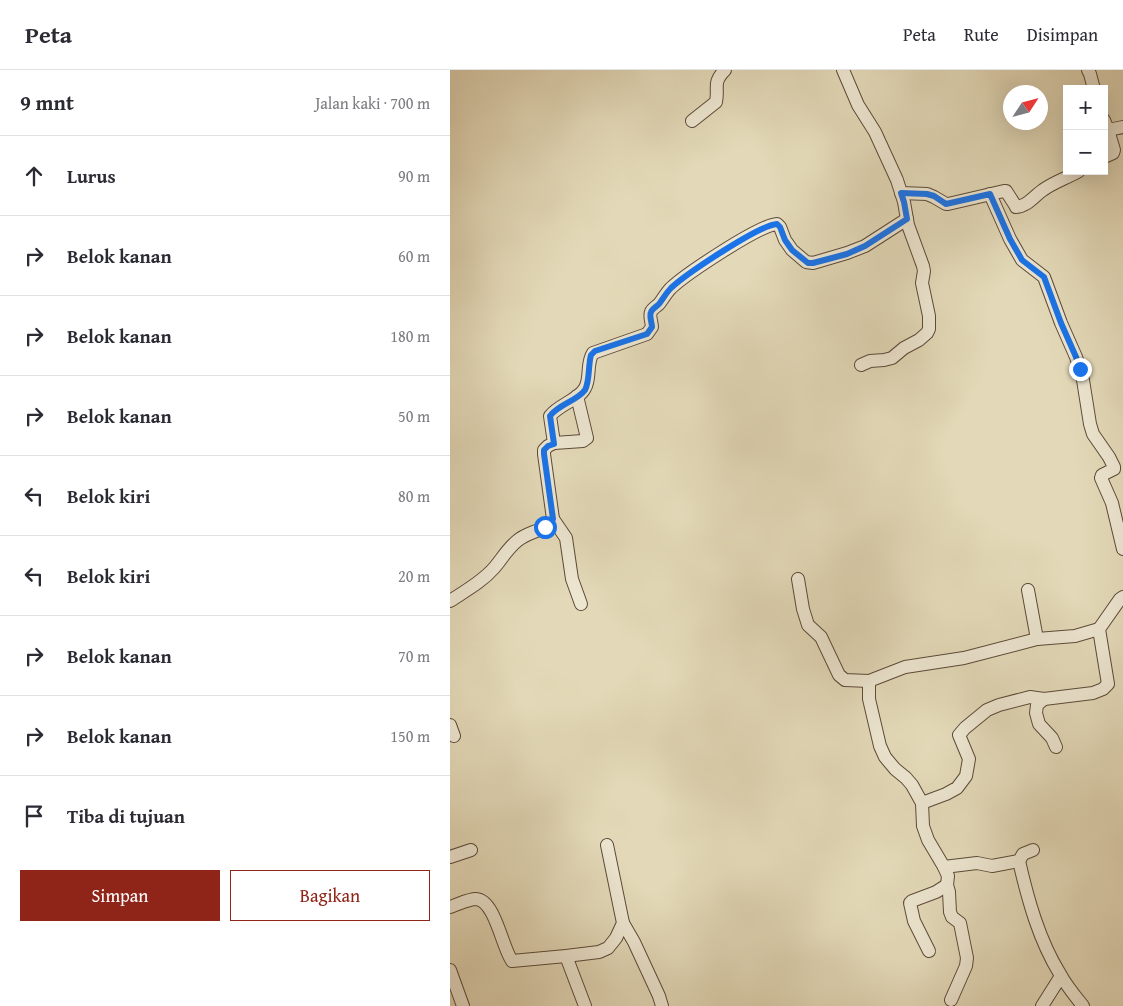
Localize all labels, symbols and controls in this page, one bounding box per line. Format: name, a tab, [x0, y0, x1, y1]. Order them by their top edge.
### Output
text: Peta	[25, 17, 72, 52]
text: Peta	[903, 21, 936, 48]
text: Rute	[964, 21, 999, 48]
text: Disimpan	[1027, 21, 1098, 48]
north arrow	[1003, 85, 1048, 130]
map controls	[1063, 85, 1108, 175]
button: +	[1063, 85, 1108, 130]
text: 9 mnt	[20, 87, 74, 118]
text: Jalan kaki · 700 m	[315, 91, 430, 115]
button: −	[1063, 130, 1108, 175]
icon: ahead	[20, 162, 48, 190]
text: Lurus	[67, 162, 116, 190]
text: 90 m	[398, 164, 430, 188]
icon: right	[20, 242, 48, 270]
text: Belok kanan	[67, 242, 172, 270]
text: 60 m	[398, 244, 430, 268]
icon: right	[20, 322, 48, 350]
text: Belok kanan	[67, 322, 172, 350]
text: 180 m	[390, 324, 430, 348]
route end	[1069, 358, 1092, 381]
icon: right	[20, 402, 48, 430]
text: Belok kanan	[67, 402, 172, 430]
text: 50 m	[398, 404, 430, 428]
icon: left	[20, 482, 48, 510]
text: Belok kiri	[67, 482, 150, 510]
text: 80 m	[398, 484, 430, 508]
route start	[534, 516, 557, 539]
icon: left	[20, 562, 48, 590]
text: Belok kiri	[67, 562, 150, 590]
text: 20 m	[398, 564, 430, 588]
icon: right	[20, 642, 48, 670]
text: Belok kanan	[67, 642, 172, 670]
text: 70 m	[398, 644, 430, 668]
icon: right	[20, 722, 48, 750]
text: Belok kanan	[67, 722, 172, 750]
text: 150 m	[390, 724, 430, 748]
icon: arrive	[20, 802, 48, 830]
text: Tiba di tujuan	[67, 802, 185, 830]
button: Simpan	[20, 870, 220, 921]
button: Bagikan	[230, 870, 430, 921]

